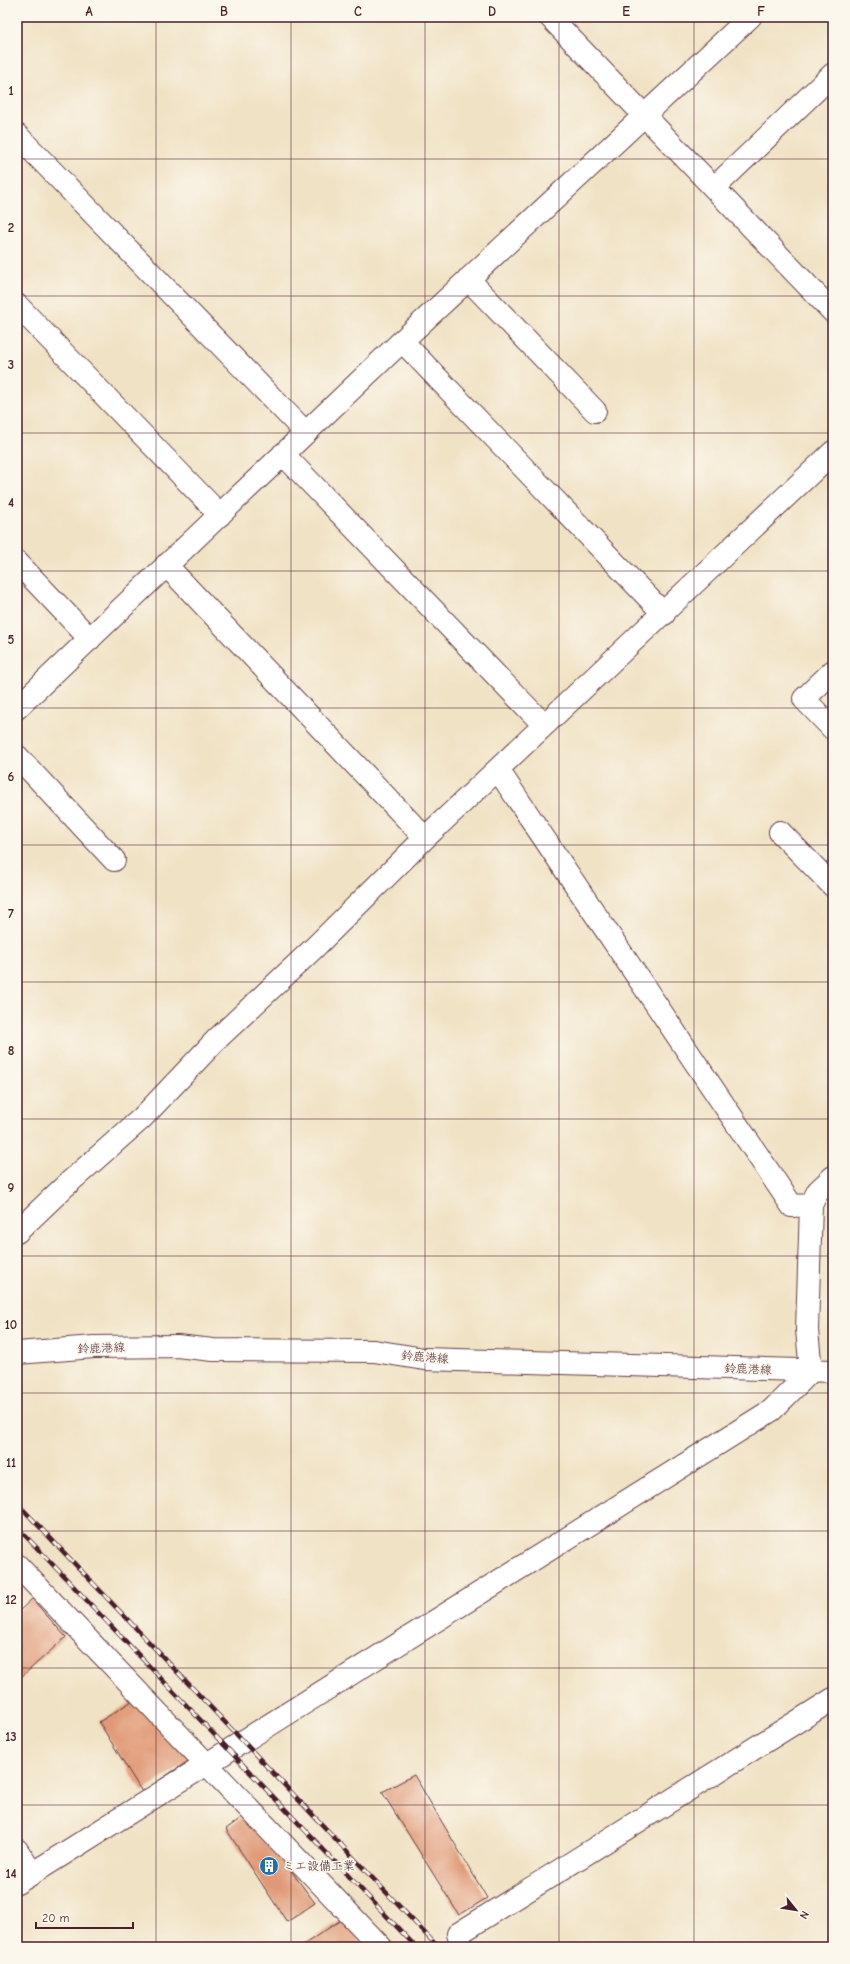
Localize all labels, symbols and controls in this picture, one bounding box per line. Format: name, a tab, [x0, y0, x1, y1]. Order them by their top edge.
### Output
text: A	[85, 4, 93, 19]
text: B	[220, 4, 228, 19]
text: C	[354, 4, 362, 19]
text: D	[488, 4, 496, 19]
text: E	[622, 4, 630, 19]
text: F	[757, 4, 765, 19]
text: 1	[8, 83, 14, 98]
text: 2	[8, 220, 14, 235]
text: 3	[8, 357, 14, 372]
text: 4	[8, 495, 14, 510]
text: 5	[8, 632, 15, 647]
text: 6	[8, 769, 15, 784]
text: 7	[8, 906, 14, 921]
text: 8	[8, 1043, 14, 1058]
text: 9	[8, 1180, 15, 1195]
text: 10	[5, 1317, 17, 1332]
street label: 鈴鹿港線	[77, 1340, 125, 1356]
street label: 鈴鹿港線	[400, 1348, 450, 1366]
street label: 鈴鹿港線	[724, 1361, 772, 1377]
text: 11	[6, 1455, 16, 1470]
text: 12	[5, 1592, 17, 1607]
text: 13	[5, 1729, 17, 1744]
building icon: ミエ設備工業	[258, 1855, 280, 1877]
place label: ミエ設備工業	[283, 1859, 355, 1873]
text: 14	[5, 1866, 17, 1881]
north arrow	[776, 1890, 816, 1930]
scale bar	[36, 1904, 133, 1930]
text: N	[797, 1908, 812, 1921]
text: 20 m	[42, 1911, 70, 1925]

